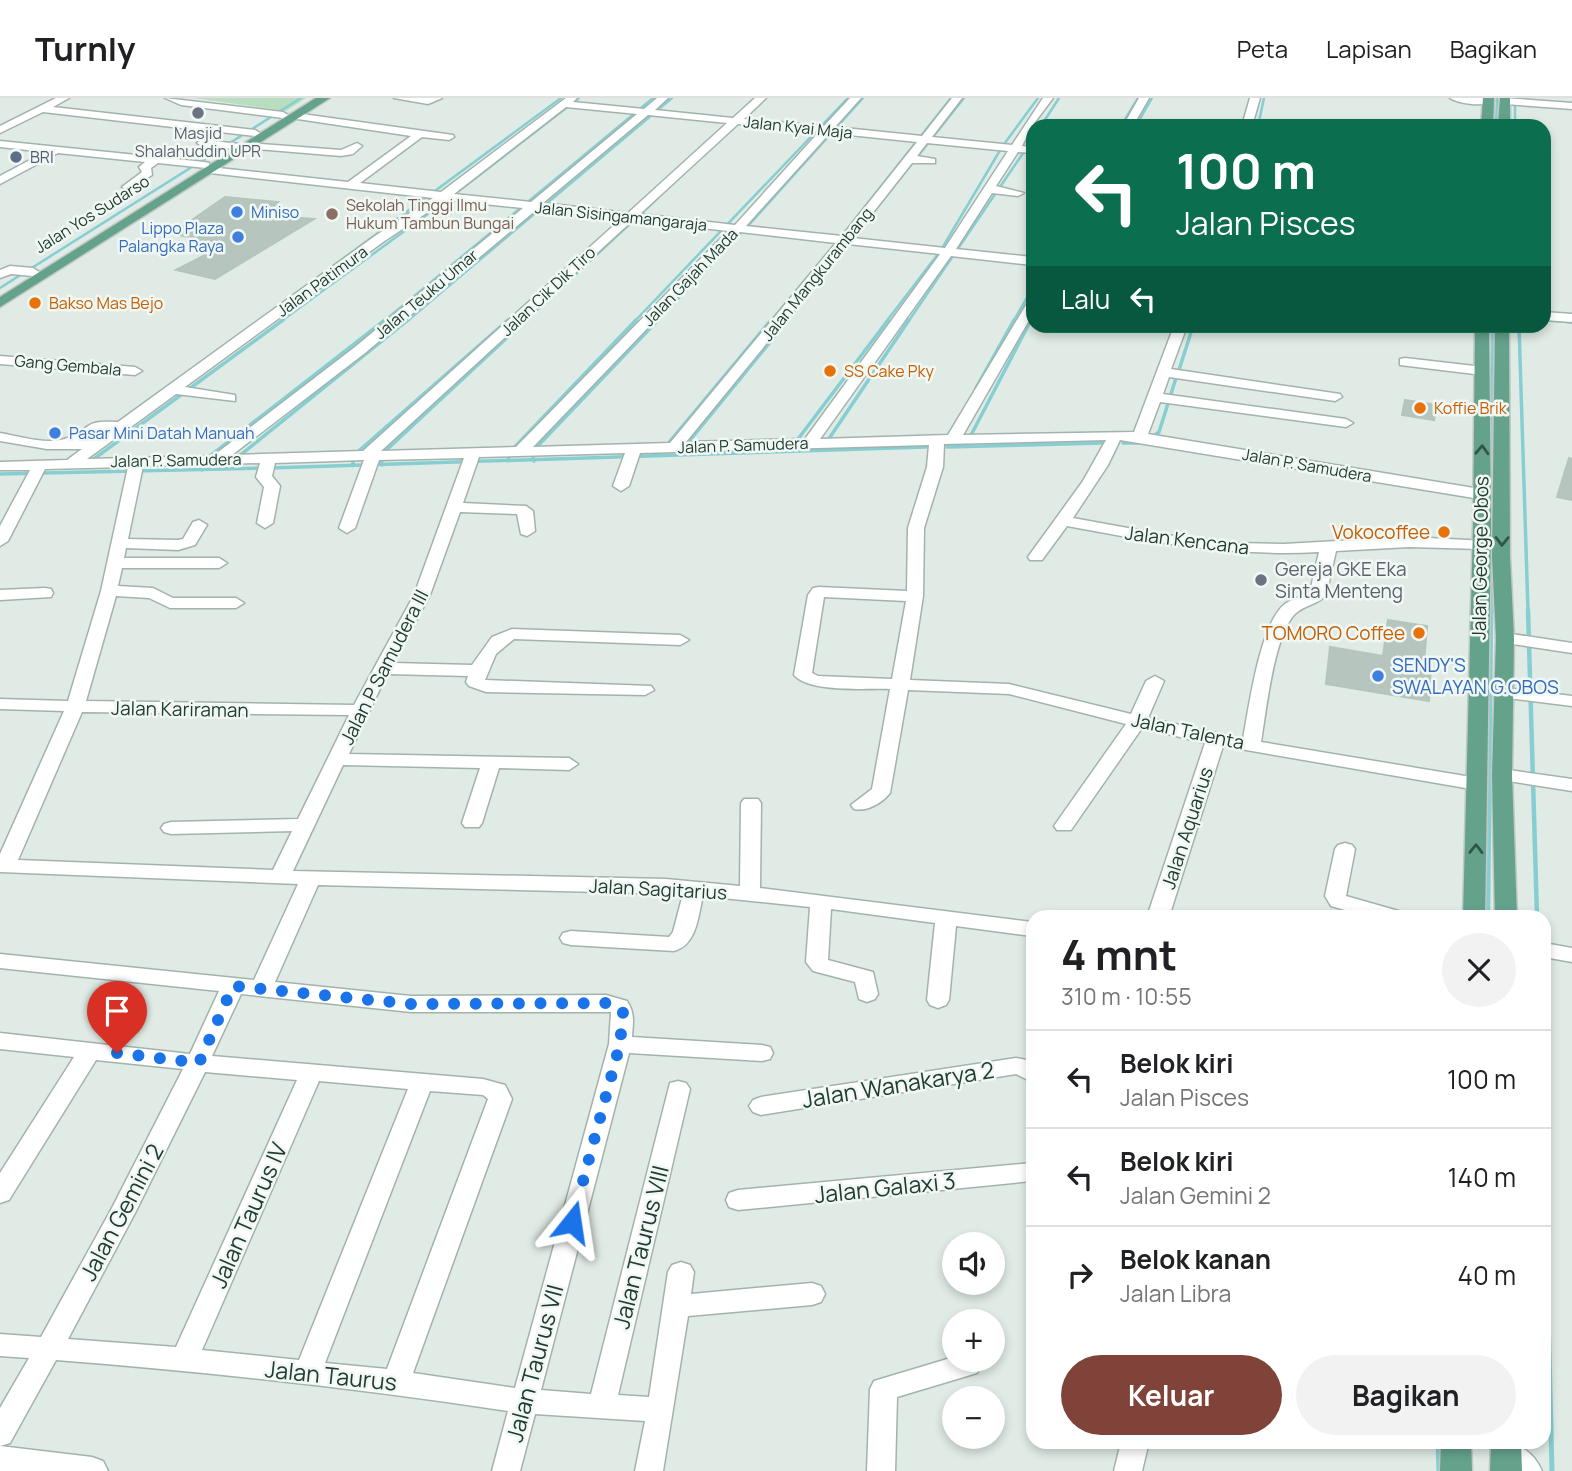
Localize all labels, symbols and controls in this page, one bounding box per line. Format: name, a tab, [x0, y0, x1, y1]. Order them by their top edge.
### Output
text: Turnly	[35, 26, 136, 71]
text: Peta	[1237, 32, 1288, 65]
text: Lapisan	[1326, 32, 1412, 65]
text: Bagikan	[1450, 32, 1537, 65]
marker: Masjid Shalahuddin UPR	[190, 105, 206, 121]
street label: Jalan Kyai Maja	[742, 110, 854, 144]
place label: Masjid Shalahuddin UPR	[135, 122, 261, 162]
text: 100 m	[1176, 137, 1316, 204]
place label: BRI	[30, 146, 54, 168]
icon: left	[1061, 147, 1152, 238]
marker: BRI	[8, 149, 24, 165]
street label: Jalan Yos Sudarso	[31, 170, 153, 258]
place label: Sekolah Tinggi Ilmu Hukum Tambun Bungai	[346, 194, 514, 234]
street label: Jalan Sisingamangaraja	[534, 196, 708, 236]
place label: Miniso	[251, 201, 299, 223]
text: Jalan Pisces	[1176, 201, 1356, 245]
street label: Jalan Mangkurambang	[756, 203, 878, 345]
marker: Miniso	[229, 204, 245, 220]
marker: Sekolah Tinggi Ilmu Hukum Tambun Bungai	[324, 206, 340, 222]
place label: Lippo Plaza Palangka Raya	[119, 217, 224, 257]
street label: Jalan Gajah Mada	[638, 223, 742, 331]
marker: Lippo Plaza Palangka Raya	[230, 229, 246, 245]
street label: Jalan Patimura	[272, 241, 372, 321]
street label: Jalan Cik Dik Tiro	[496, 241, 600, 341]
street label: Jalan Teuku Umar	[370, 244, 483, 344]
icon: left	[1124, 280, 1162, 318]
text: Lalu	[1061, 281, 1110, 317]
place label: Bakso Mas Bejo	[49, 292, 163, 314]
marker: Bakso Mas Bejo	[27, 295, 43, 311]
street label: Gang Gembala	[14, 349, 122, 381]
place label: SS Cake Pky	[844, 360, 934, 382]
marker: SS Cake Pky	[822, 363, 838, 379]
place label: Koffie Brik	[1434, 397, 1508, 419]
marker: Koffie Brik	[1412, 400, 1428, 416]
place label: Pasar Mini Datah Manuah	[69, 422, 254, 444]
marker: Pasar Mini Datah Manuah	[47, 425, 63, 441]
street label: Jalan P. Samudera	[677, 432, 809, 458]
street label: Jalan P. Samudera	[1241, 443, 1373, 487]
one-way arrow	[1474, 444, 1489, 455]
street label: Jalan P. Samudera	[110, 448, 242, 472]
street label: Jalan George Obos	[1466, 476, 1494, 640]
street label: Jalan Kencana	[1123, 519, 1251, 561]
place label: Vokocoffee	[1332, 519, 1430, 545]
marker: Vokocoffee	[1436, 524, 1452, 540]
one-way arrow	[1494, 536, 1510, 546]
place label: Gereja GKE Eka Sinta Menteng	[1275, 556, 1407, 604]
marker: Gereja GKE Eka Sinta Menteng	[1253, 572, 1269, 588]
street label: Jalan P Samudera III	[334, 585, 434, 749]
place label: TOMORO Coffee	[1261, 620, 1405, 646]
marker: TOMORO Coffee	[1411, 625, 1427, 641]
place label: SENDY'S SWALAYAN G.OBOS	[1392, 652, 1559, 700]
marker: SENDY'S SWALAYAN G.OBOS	[1370, 668, 1386, 684]
street label: Jalan Kariraman	[111, 695, 249, 723]
street label: Jalan Talenta	[1129, 706, 1247, 756]
street label: Jalan Aquarius	[1155, 764, 1219, 892]
one-way arrow	[1468, 843, 1483, 854]
street label: Jalan Sagitarius	[588, 872, 728, 906]
text: 4 mnt	[1061, 925, 1177, 983]
button: close	[1442, 933, 1516, 1007]
text: 310 m · 10:55	[1061, 980, 1192, 1012]
pin	[87, 981, 147, 1053]
icon: arrive	[98, 992, 136, 1030]
text: Belok kiri	[1120, 1045, 1234, 1081]
street label: Jalan Wanakarya 2	[800, 1053, 996, 1115]
icon: left	[1061, 1060, 1099, 1098]
text: 100 m	[1447, 1061, 1516, 1097]
text: Jalan Pisces	[1120, 1081, 1249, 1113]
street label: Jalan Taurus IV	[202, 1137, 294, 1293]
street label: Jalan Gemini 2	[71, 1138, 171, 1286]
text: Belok kiri	[1120, 1143, 1234, 1179]
icon: left	[1061, 1158, 1099, 1196]
text: 140 m	[1447, 1159, 1516, 1195]
street label: Jalan Taurus VIII	[604, 1162, 676, 1332]
street label: Jalan Galaxi 3	[813, 1164, 957, 1210]
text: Jalan Gemini 2	[1120, 1179, 1271, 1211]
position arrow	[535, 1185, 609, 1259]
map controls	[942, 1232, 1005, 1449]
button: sound	[942, 1232, 1005, 1295]
text: Belok kanan	[1120, 1241, 1271, 1277]
icon: right	[1061, 1256, 1099, 1294]
text: 40 m	[1458, 1257, 1516, 1293]
text: Jalan Libra	[1120, 1277, 1231, 1309]
street label: Jalan Taurus VII	[498, 1281, 570, 1445]
button: +	[942, 1309, 1005, 1372]
street label: Jalan Taurus	[263, 1352, 399, 1398]
button: Keluar	[1061, 1355, 1282, 1435]
button: Bagikan	[1296, 1355, 1516, 1435]
button: −	[942, 1386, 1005, 1449]

